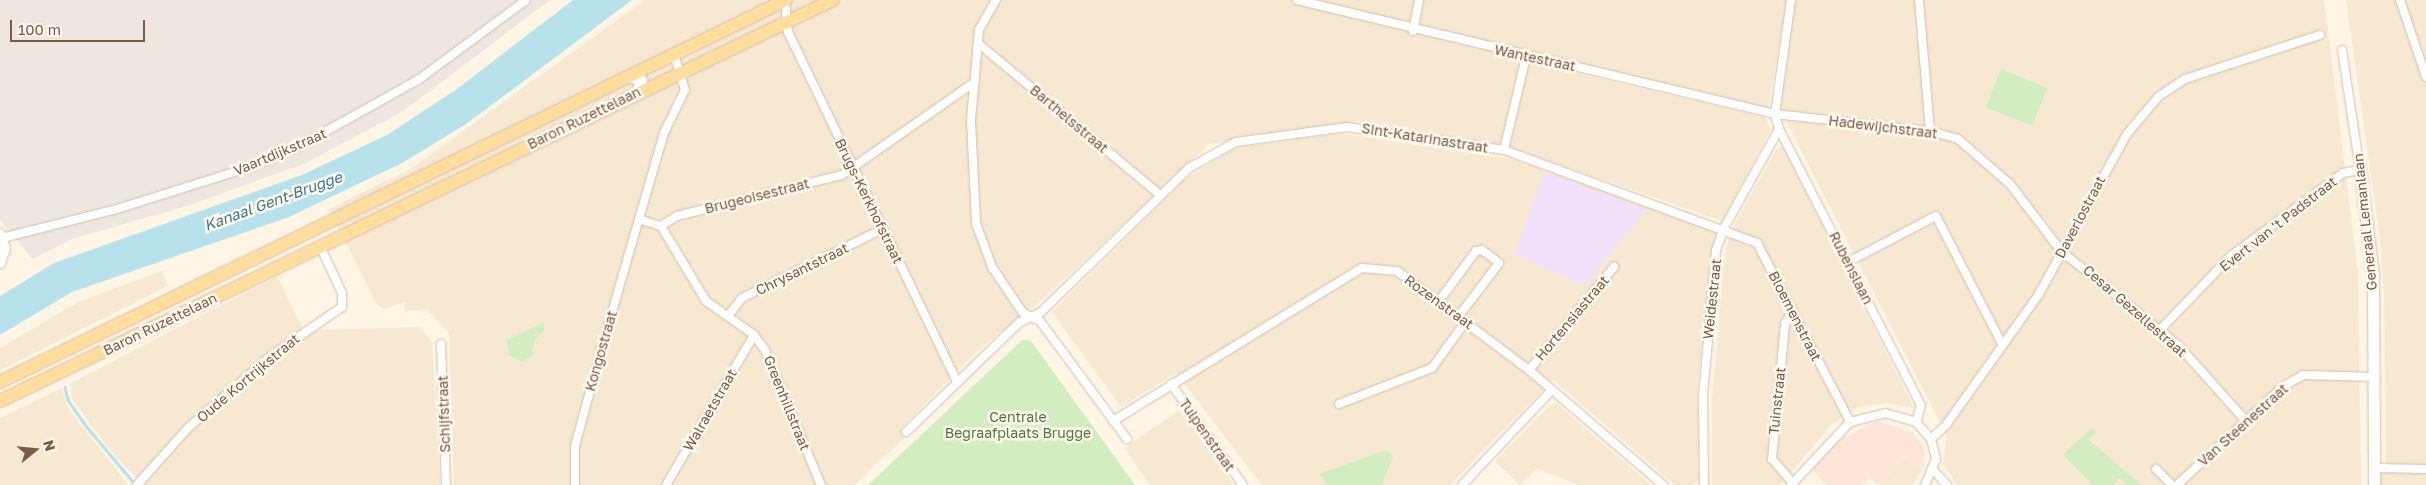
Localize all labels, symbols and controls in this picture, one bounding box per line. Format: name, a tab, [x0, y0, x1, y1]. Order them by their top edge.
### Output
scale bar	[12, 10, 148, 42]
text: 100 m	[18, 20, 61, 38]
street label: Wantestraat	[1493, 41, 1577, 75]
street label: Barthelsstraat	[1026, 81, 1112, 157]
street label: Baron Ruzettelaan	[525, 83, 643, 153]
street label: Hadewijchstraat	[1827, 112, 1939, 142]
street label: Sint-Katarinastraat	[1360, 120, 1490, 156]
street label: Vaartdijkstraat	[231, 125, 329, 179]
street label: Brugs-Kerkhofstraat	[831, 136, 907, 266]
street label: Generaal Lemanlaan	[2349, 153, 2381, 291]
water label: Kanaal Gent-Brugge	[202, 168, 344, 234]
street label: Daverlostraat	[2051, 173, 2109, 261]
street label: Evert van 't Padstraat	[2216, 173, 2340, 275]
street label: Brugeoisestraat	[703, 175, 811, 217]
street label: Rubenslaan	[1825, 229, 1877, 307]
street label: Chrysantstraat	[753, 239, 851, 299]
street label: Weidestraat	[1699, 258, 1725, 340]
street label: Cesar Gezellestraat	[2080, 261, 2190, 361]
street label: Bloemenstraat	[1765, 268, 1825, 364]
street label: Rozenstraat	[1401, 271, 1477, 333]
street label: Hortensiastraat	[1532, 272, 1612, 364]
street label: Baron Ruzettelaan	[101, 289, 219, 359]
street label: Kongostraat	[581, 309, 621, 393]
street label: Oude Kortrijkstraat	[193, 330, 303, 426]
street label: Greenhillstraat	[760, 353, 814, 453]
street label: Walraetstraat	[680, 366, 740, 454]
street label: Tuinstraat	[1765, 366, 1789, 436]
street label: Schijfstraat	[434, 375, 454, 453]
street label: Van Steenestraat	[2194, 380, 2292, 470]
street label: Tulpenstraat	[1176, 395, 1238, 475]
park label: Centrale Begraafplaats Brugge	[945, 409, 1091, 442]
north arrow	[10, 425, 60, 475]
text: N	[40, 438, 60, 453]

